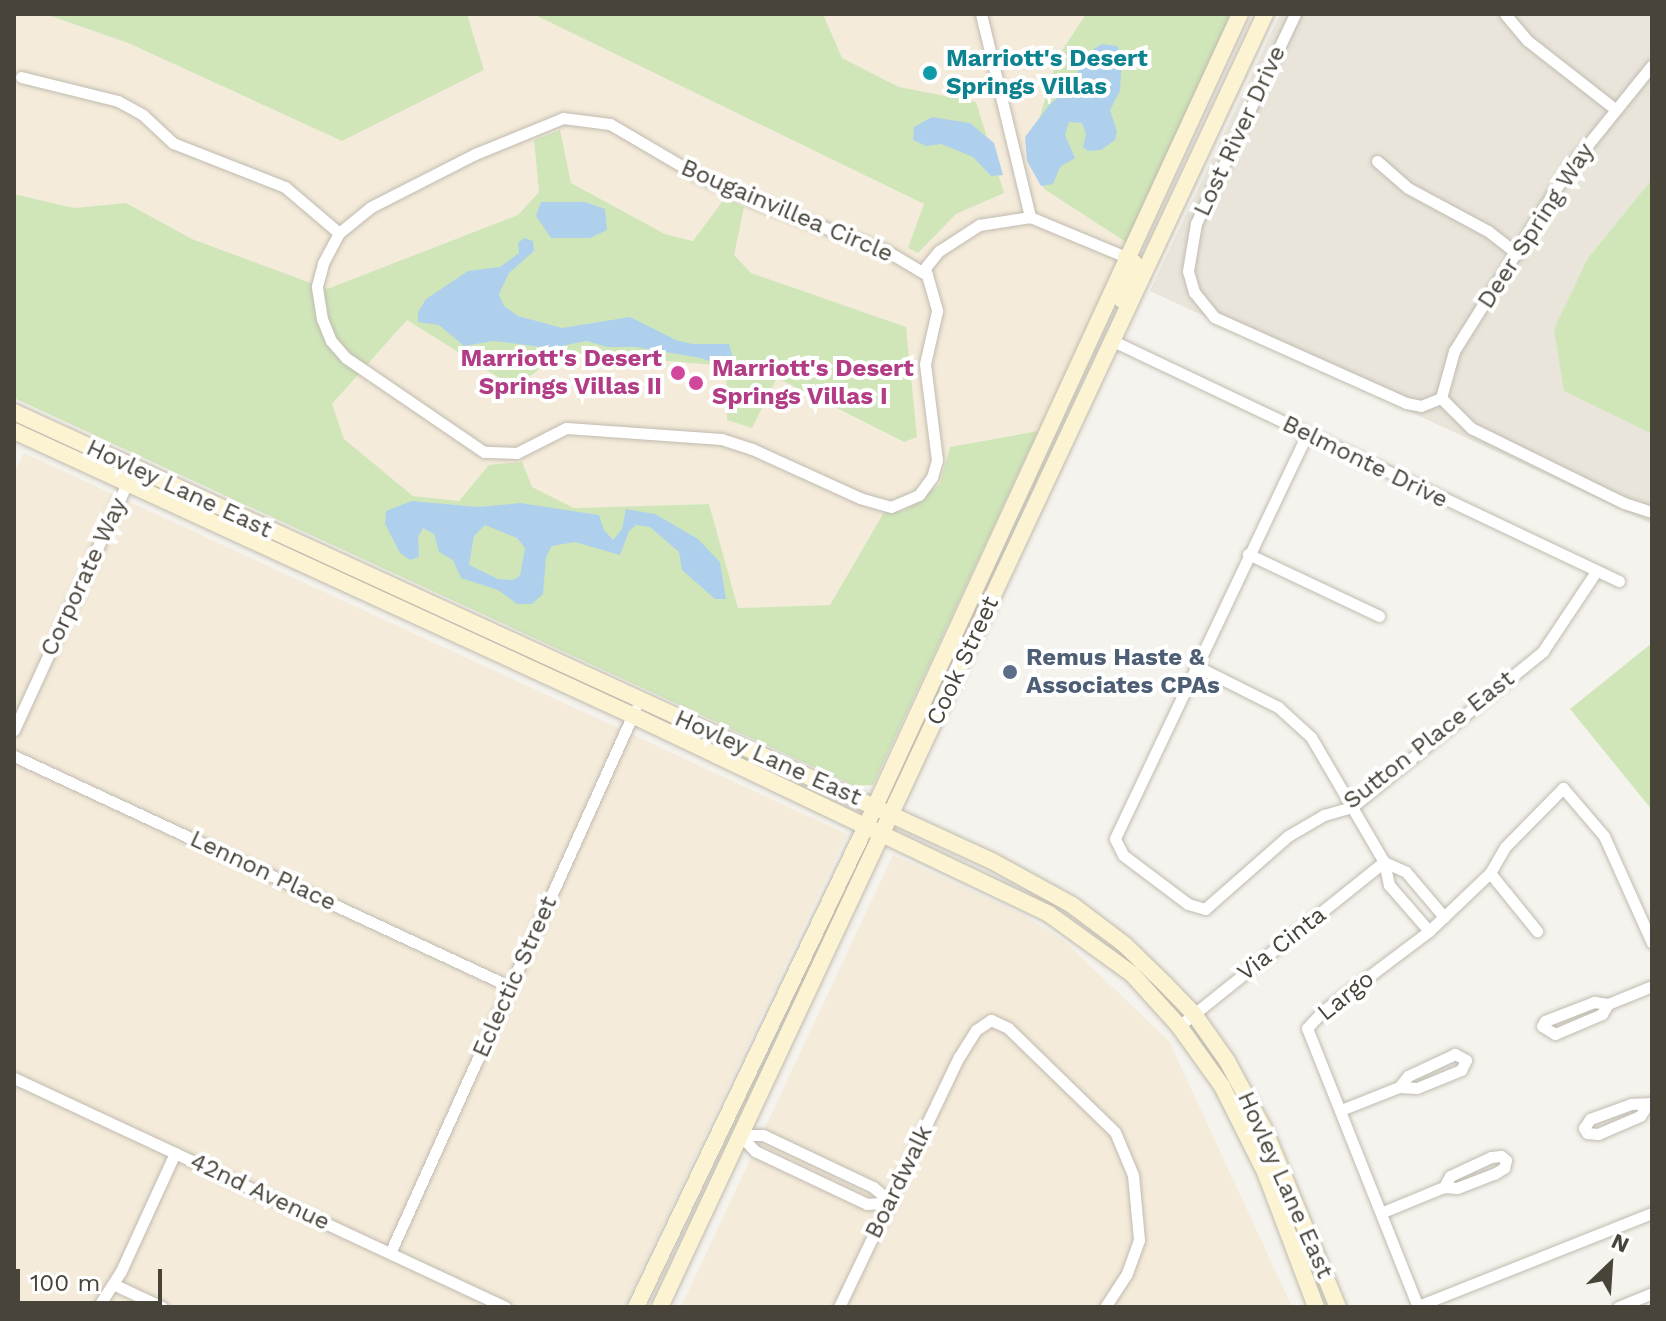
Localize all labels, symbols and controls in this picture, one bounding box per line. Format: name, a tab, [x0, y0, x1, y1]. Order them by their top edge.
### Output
street label: Lost River Drive	[1188, 41, 1292, 221]
place label: Marriott's Desert Springs Villas	[946, 45, 1148, 101]
marker: Marriott's Desert Springs Villas	[921, 64, 939, 82]
street label: Deer Spring Way	[1471, 137, 1601, 315]
street label: Bougainvillea Circle	[676, 153, 898, 269]
place label: Marriott's Desert Springs Villas II	[460, 345, 662, 401]
place label: Marriott's Desert Springs Villas I	[712, 355, 914, 411]
marker: Marriott's Desert Springs Villas II	[669, 364, 687, 382]
marker: Marriott's Desert Springs Villas I	[687, 374, 705, 392]
street label: Belmonte Drive	[1278, 409, 1452, 515]
street label: Hovley Lane East	[81, 433, 277, 545]
street label: Corporate Way	[35, 493, 133, 661]
street label: Cook Street	[921, 592, 1005, 730]
place label: Remus Haste & Associates CPAs	[1026, 644, 1220, 700]
marker: Remus Haste & Associates CPAs	[1001, 663, 1019, 681]
street label: Sutton Place East	[1338, 664, 1520, 816]
street label: Hovley Lane East	[670, 704, 866, 812]
street label: Lennon Place	[185, 825, 341, 917]
street label: Eclectic Street	[467, 892, 563, 1062]
street label: Via Cinta	[1232, 900, 1332, 988]
street label: Largo	[1312, 965, 1380, 1027]
street label: Hovley Lane East	[1231, 1087, 1339, 1283]
street label: Boardwalk	[859, 1121, 939, 1243]
street label: 42nd Avenue	[185, 1147, 335, 1237]
north arrow	[1570, 1225, 1650, 1305]
text: N	[1608, 1228, 1633, 1258]
scale bar	[20, 1253, 166, 1303]
text: 100 m	[30, 1269, 100, 1297]

